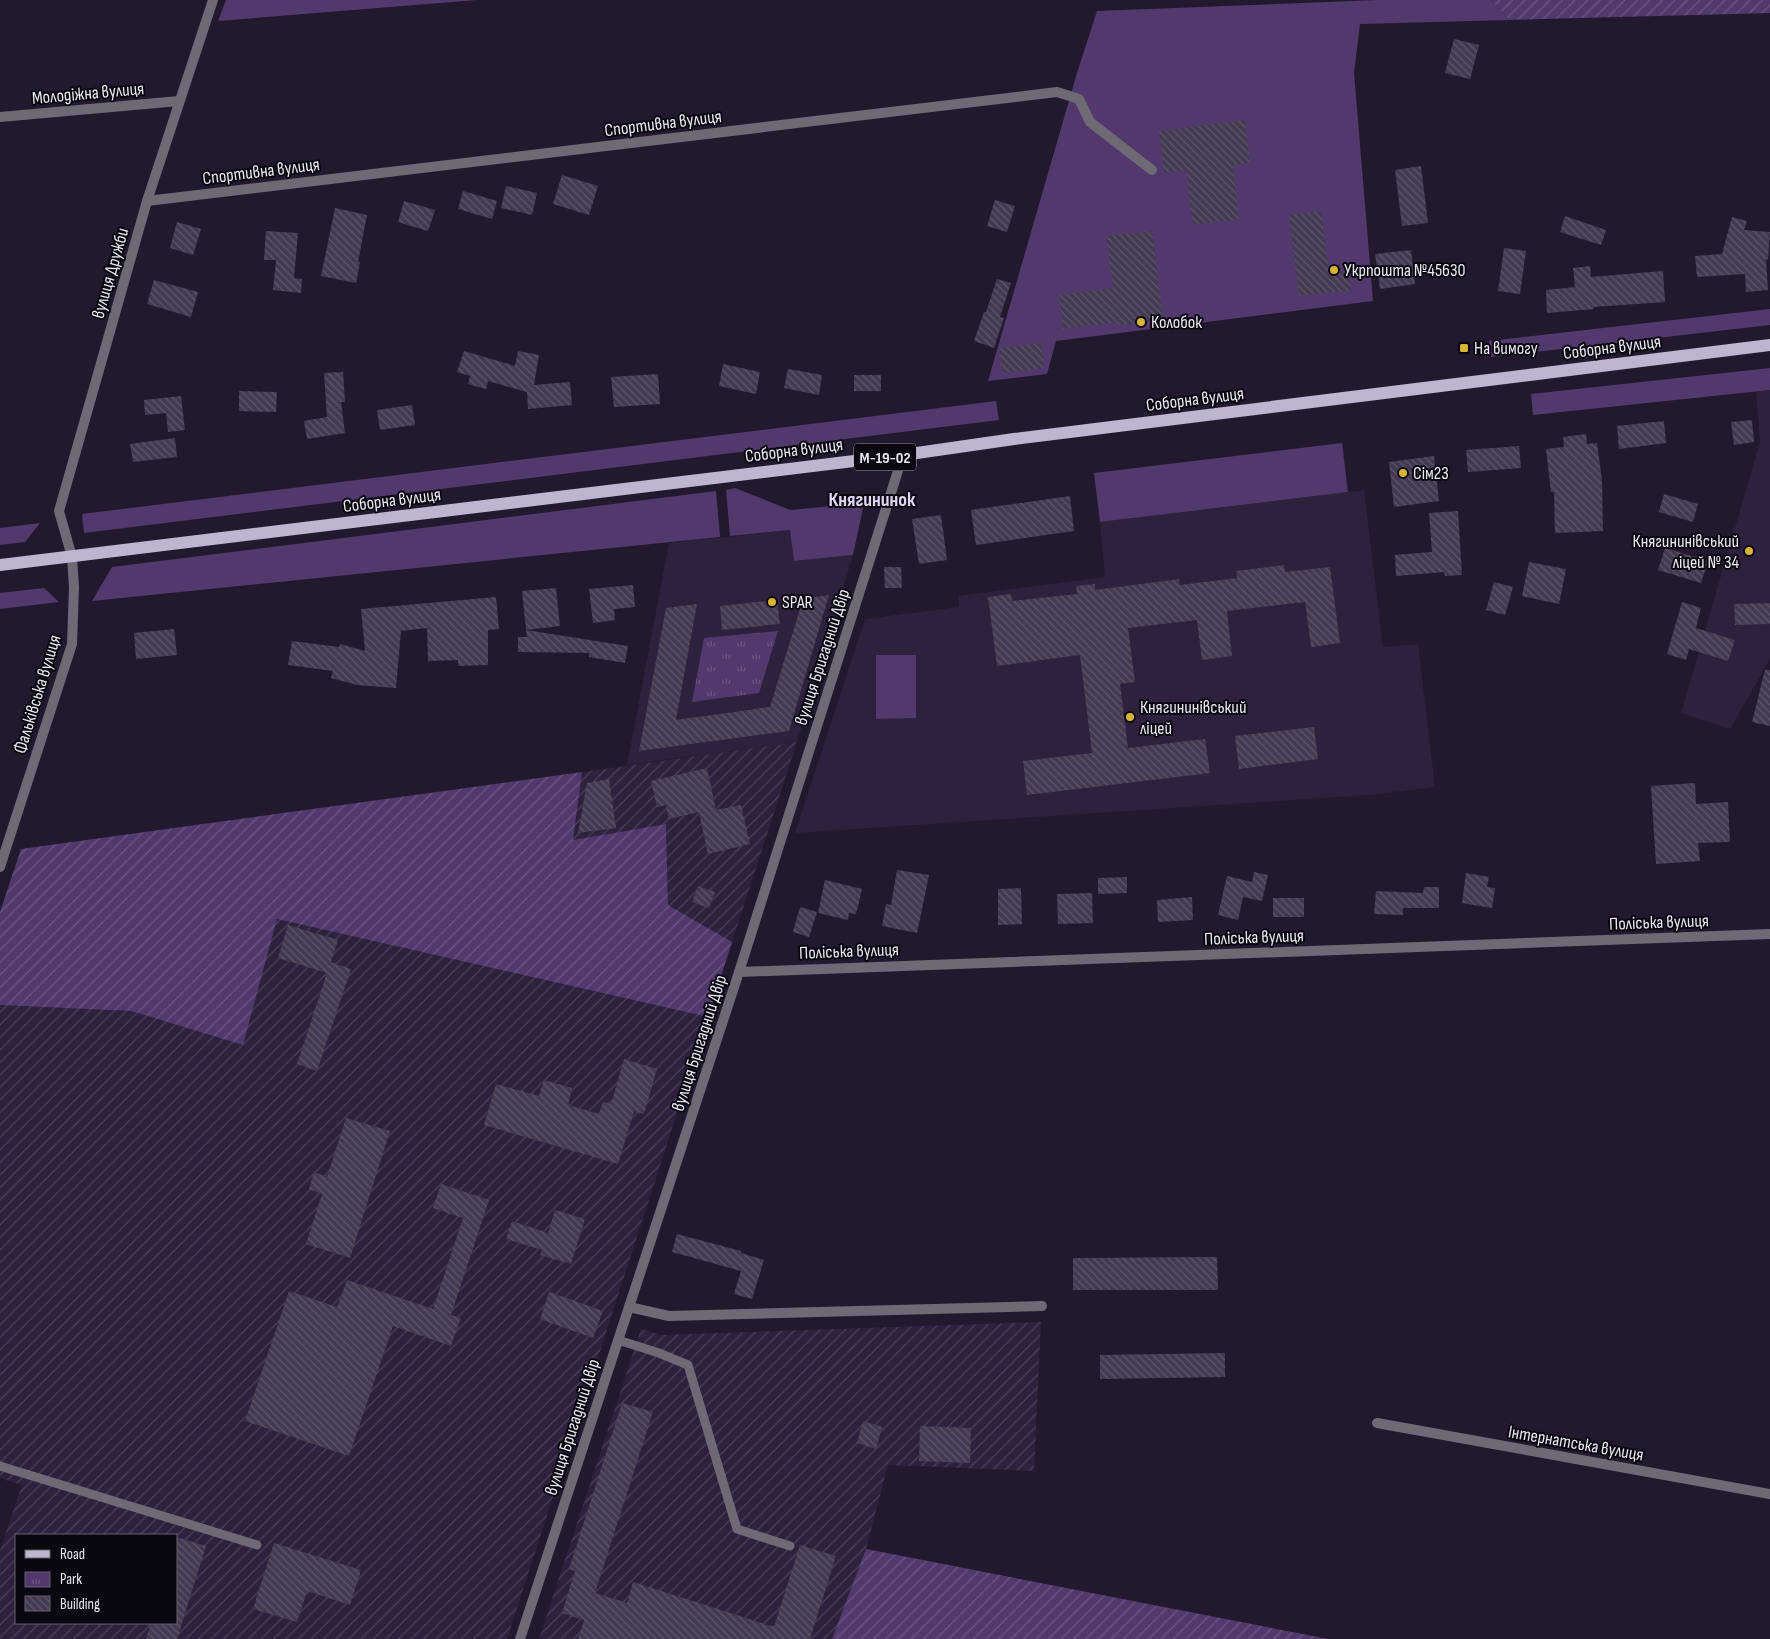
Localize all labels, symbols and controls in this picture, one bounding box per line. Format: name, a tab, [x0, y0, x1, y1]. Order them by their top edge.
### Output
street label: Молодіжна вулиця	[31, 78, 145, 109]
street label: Спортивна вулиця	[603, 106, 723, 141]
street label: Спортивна вулиця	[201, 154, 321, 189]
street label: вулиця Дружби	[88, 225, 133, 321]
place label: Укрпошта №45630	[1344, 260, 1466, 281]
marker: Укрпошта №45630	[1328, 264, 1340, 276]
place label: Колобок	[1151, 312, 1202, 333]
marker: Колобок	[1135, 316, 1147, 328]
street label: Соборна вулиця	[1562, 331, 1662, 364]
place label: На вимогу	[1474, 338, 1538, 359]
marker: На вимогу	[1458, 342, 1470, 354]
street label: Соборна вулиця	[1145, 383, 1245, 416]
street label: Соборна вулиця	[744, 434, 844, 467]
road number: М-19-02	[854, 444, 916, 471]
place label: Сім23	[1413, 463, 1449, 484]
marker: Сім23	[1397, 467, 1409, 479]
street label: Соборна вулиця	[342, 484, 442, 517]
district label: Княгининок	[829, 488, 916, 512]
place label: Княгининівський ліцей № 34	[1633, 531, 1739, 573]
marker: Княгининівський ліцей № 34	[1743, 545, 1755, 557]
street label: вулиця Бригадний Двір	[791, 587, 854, 728]
place label: SPAR	[782, 592, 813, 613]
marker: SPAR	[766, 596, 778, 608]
street label: Фальківська вулиця	[9, 632, 65, 756]
place label: Княгининівський ліцей	[1140, 697, 1246, 739]
marker: Княгининівський ліцей	[1124, 711, 1136, 723]
street label: Поліська вулиця	[1609, 910, 1709, 935]
street label: Поліська вулиця	[1204, 925, 1304, 950]
street label: Поліська вулиця	[799, 939, 899, 964]
street label: вулиця Бригадний Двір	[668, 973, 731, 1114]
street label: вулиця Бригадний Двір	[541, 1357, 604, 1498]
street label: Інтернатська вулиця	[1507, 1421, 1645, 1466]
legend	[15, 1534, 178, 1624]
text: Road	[60, 1545, 85, 1564]
text: Park	[60, 1570, 82, 1589]
text: Building	[60, 1595, 100, 1614]

